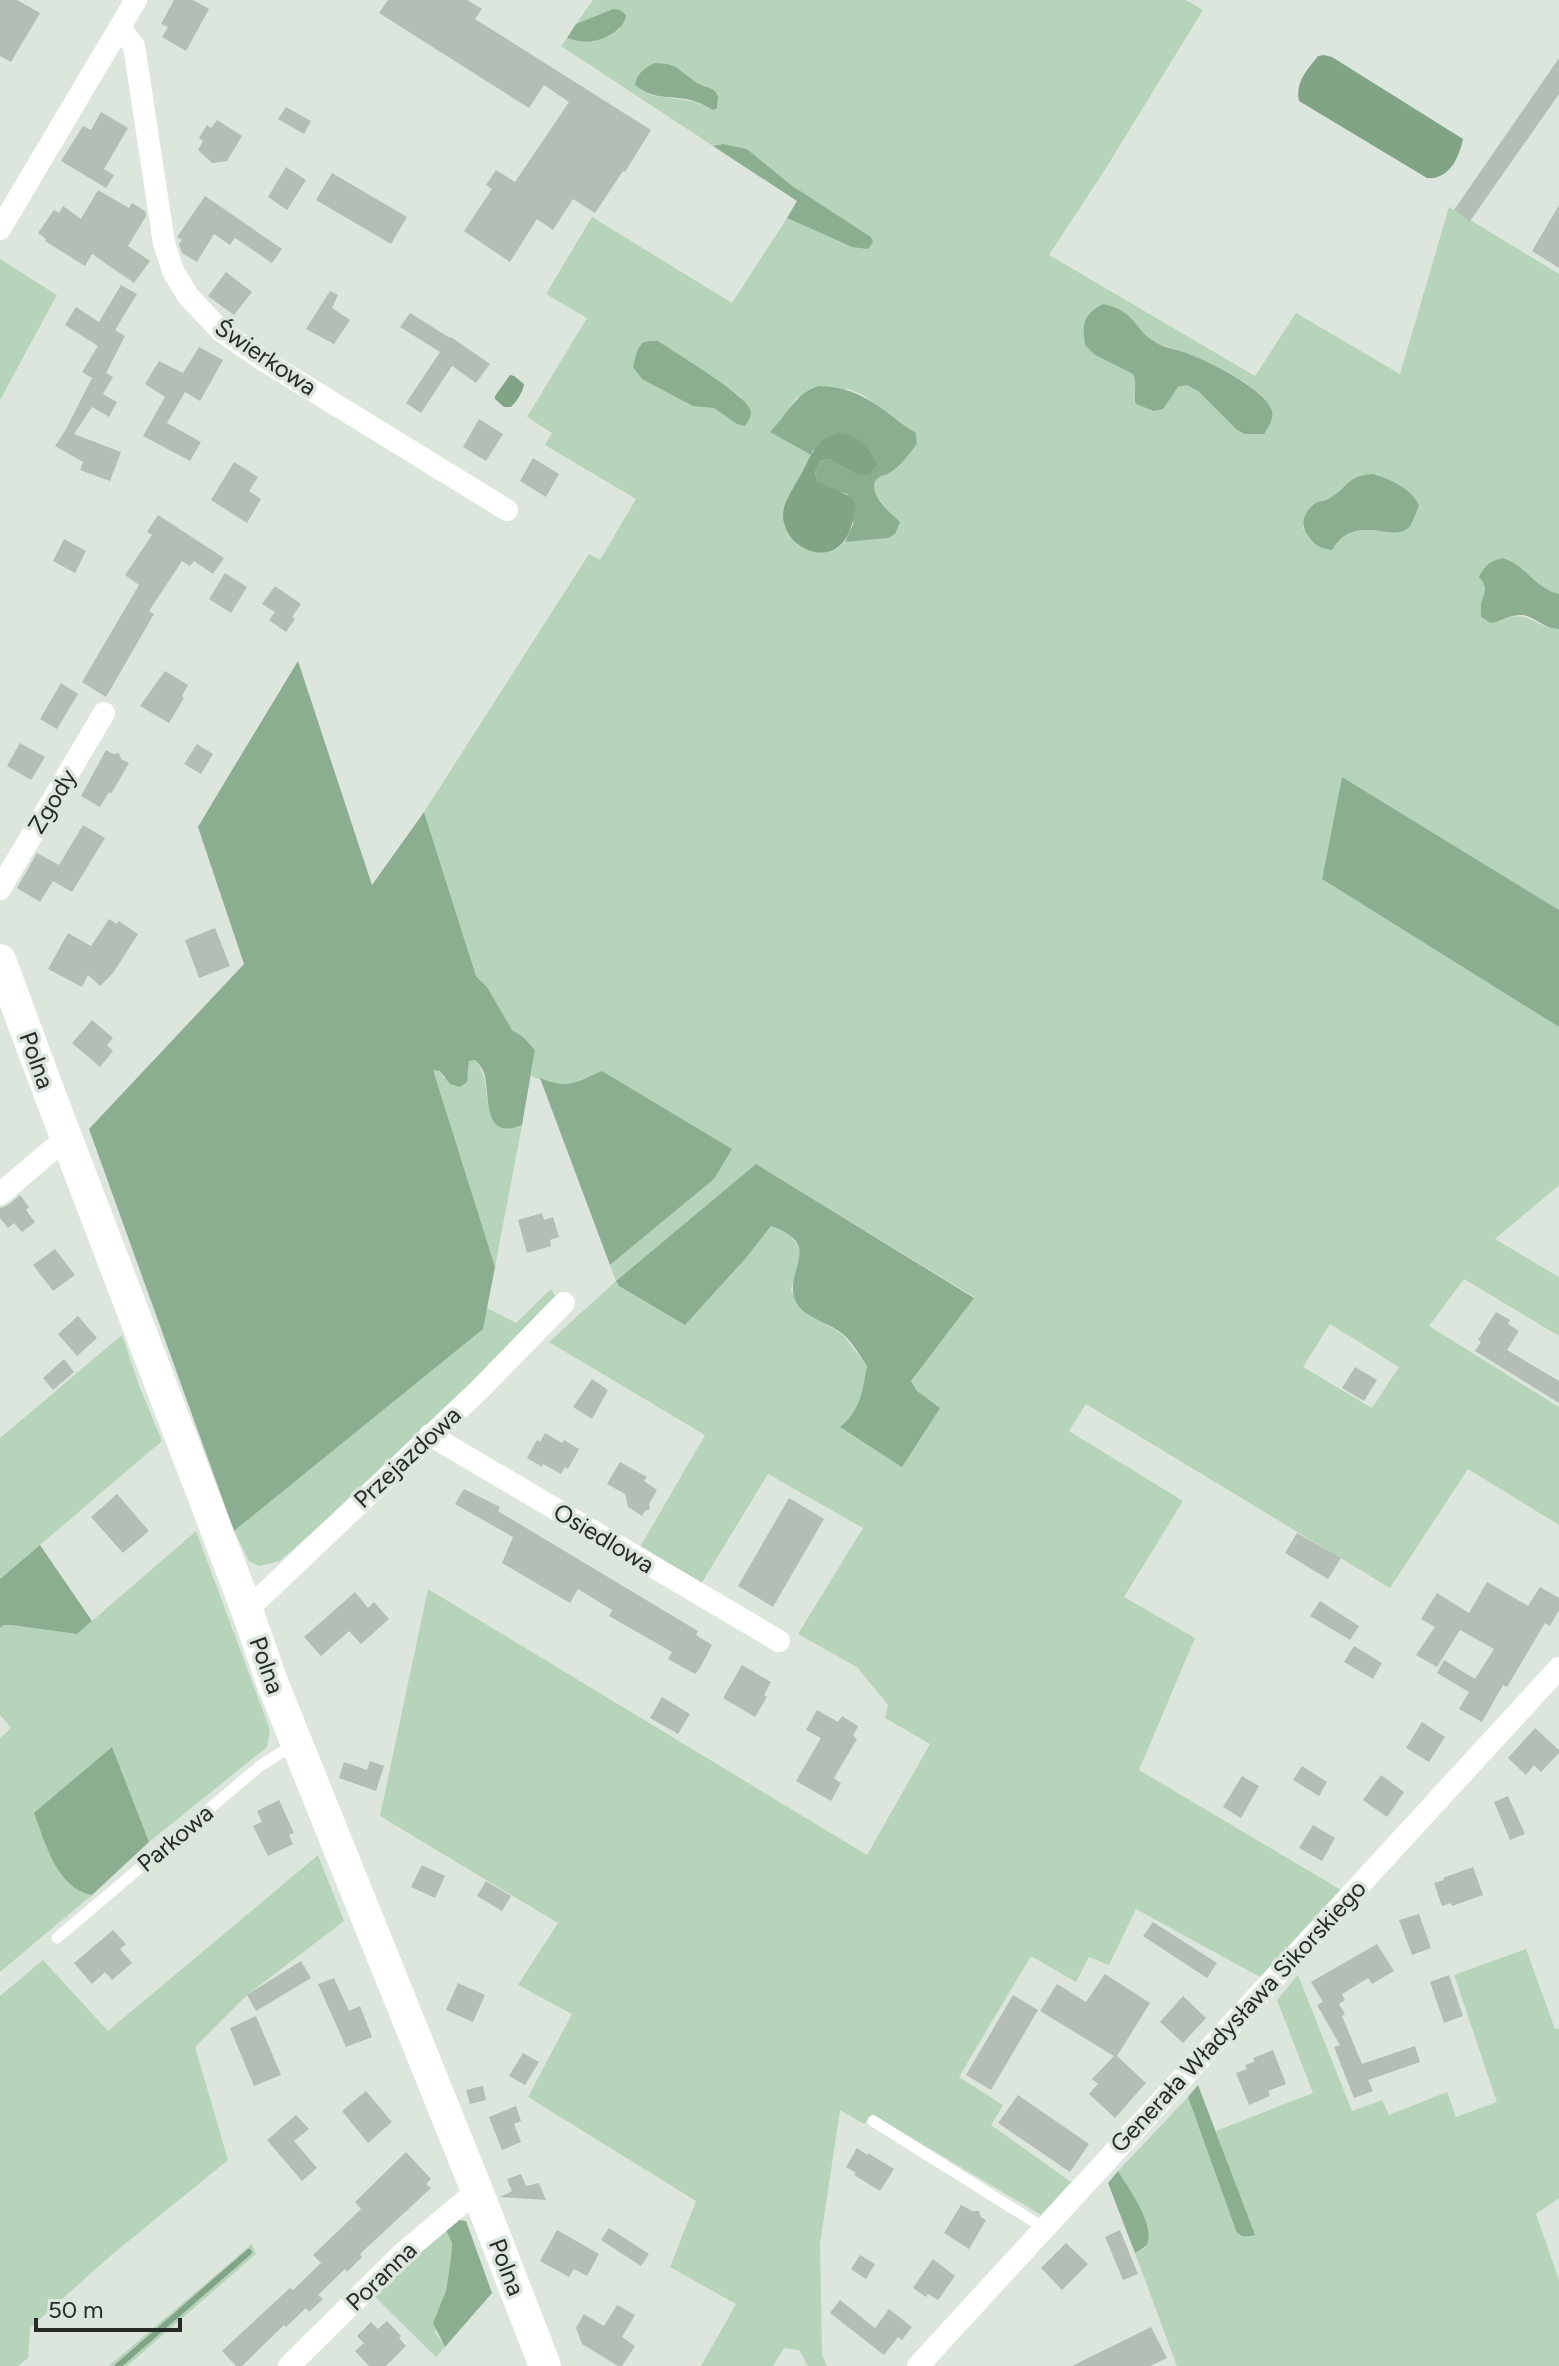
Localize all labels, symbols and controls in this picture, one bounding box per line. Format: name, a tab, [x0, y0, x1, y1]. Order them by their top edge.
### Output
street label: Świerkowa	[210, 313, 322, 401]
street label: Zgody	[22, 763, 83, 839]
street label: Polna	[13, 1028, 61, 1092]
street label: Przejazdowa	[347, 1400, 467, 1514]
street label: Osiedlowa	[548, 1497, 660, 1579]
street label: Polna	[243, 1633, 291, 1697]
street label: Parkowa	[131, 1798, 219, 1878]
street label: Generała Władysława Sikorskiego	[1104, 1874, 1372, 2158]
street label: Polna	[483, 2234, 531, 2300]
street label: Poranna	[340, 2235, 422, 2317]
scale bar	[36, 2282, 180, 2332]
text: 50 m	[48, 2295, 104, 2324]

